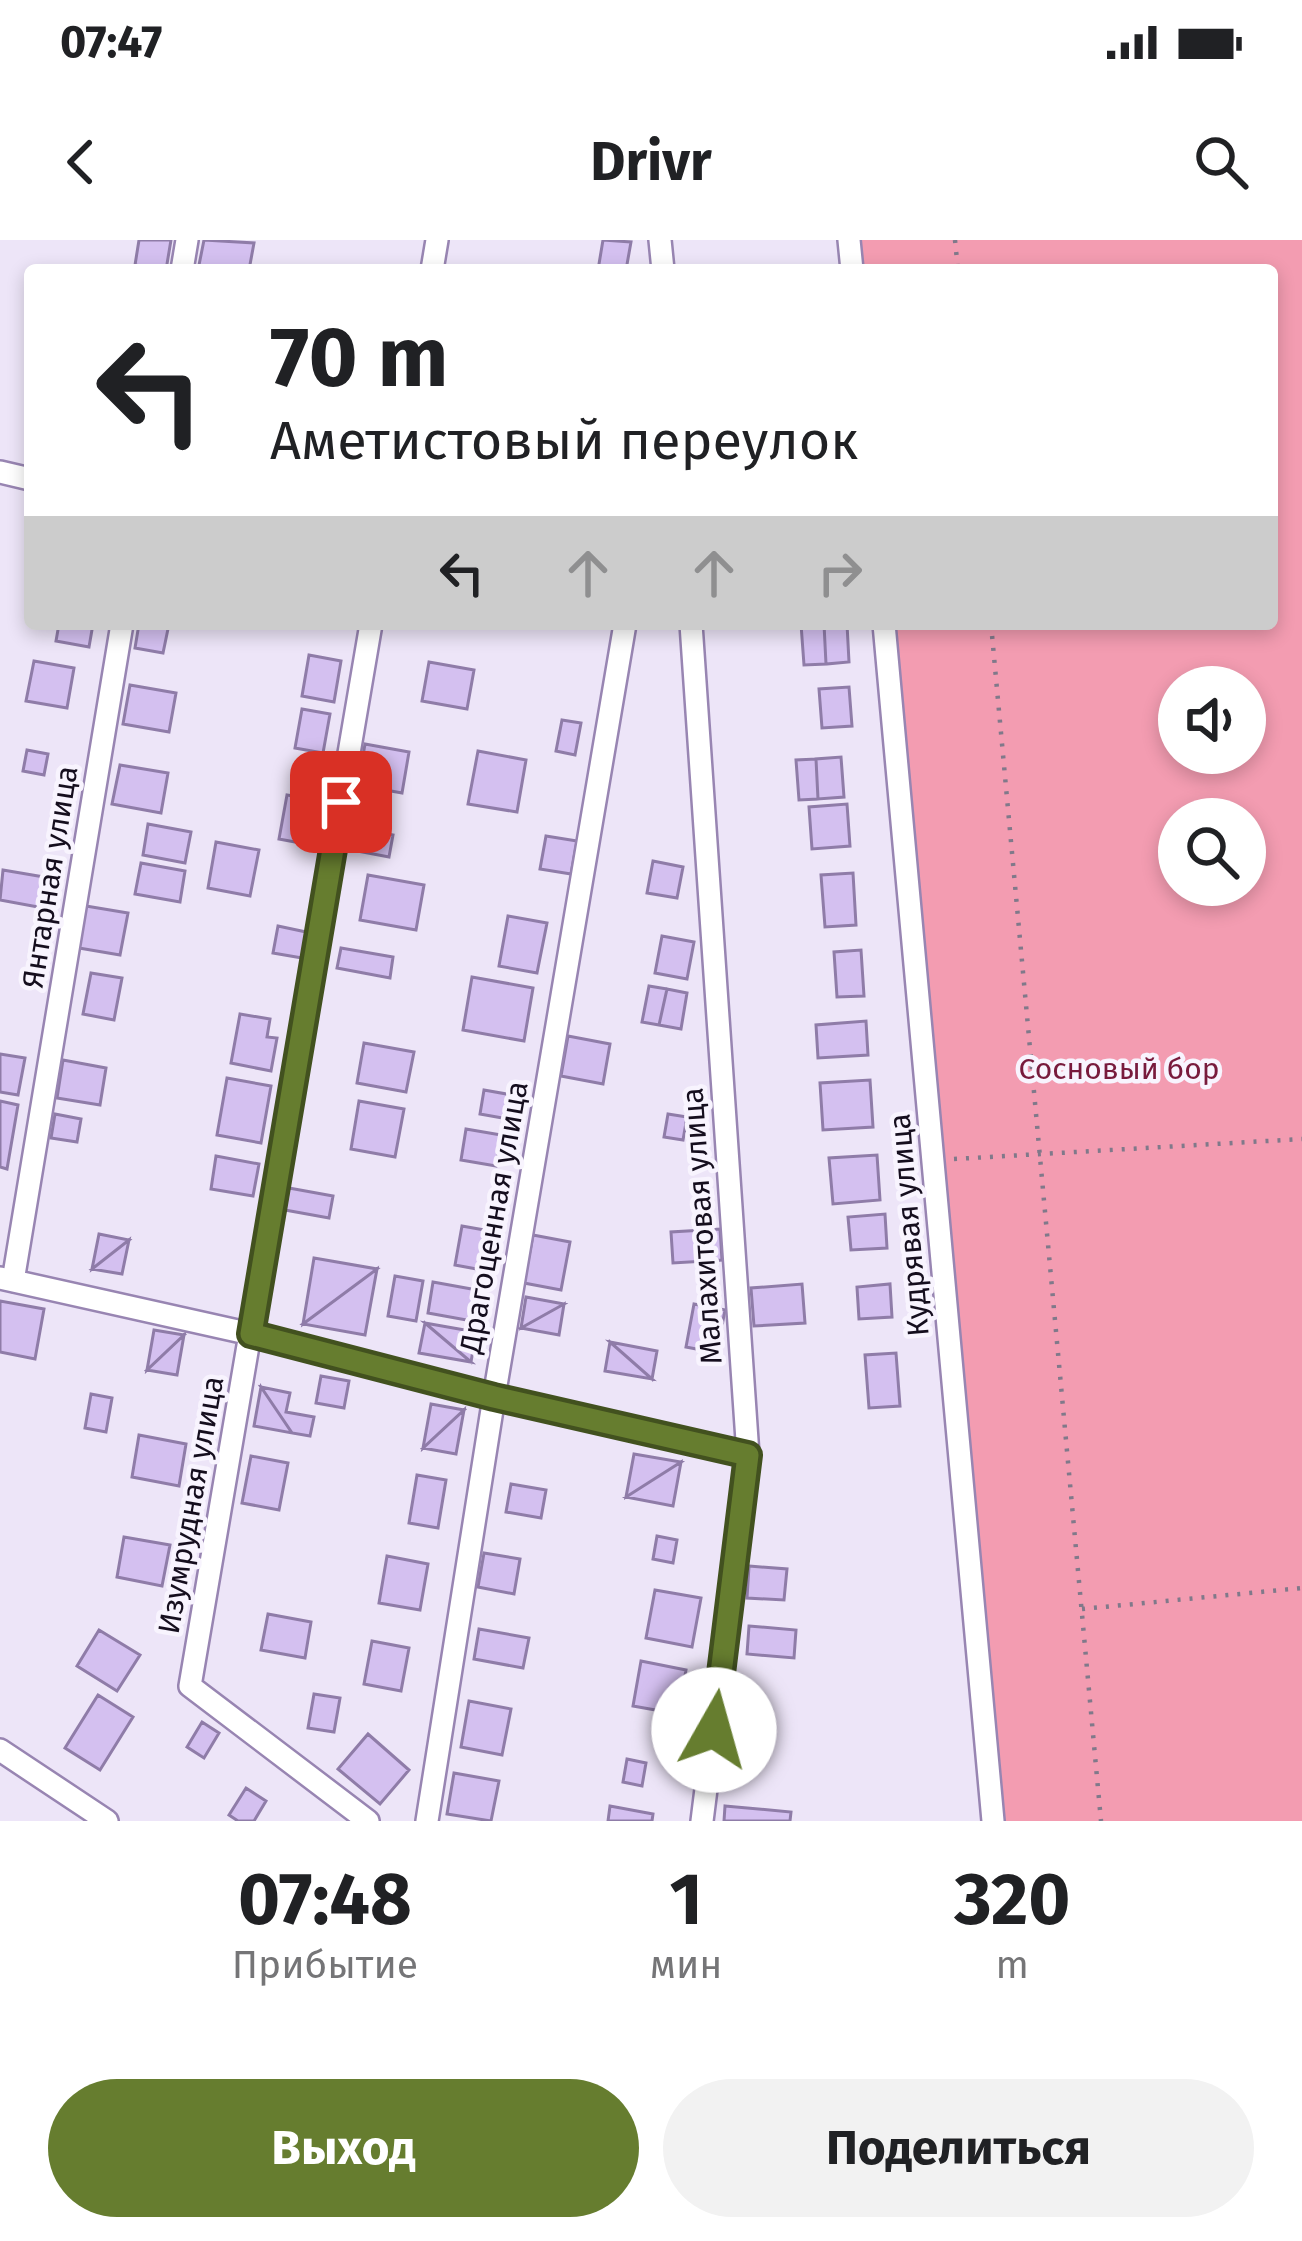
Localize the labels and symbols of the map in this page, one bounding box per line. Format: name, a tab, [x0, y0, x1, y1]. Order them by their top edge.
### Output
pin	[290, 751, 392, 853]
street label: Янтарная улица	[15, 763, 85, 991]
park label: Сосновый бор	[1019, 1051, 1219, 1087]
street label: Драгоценная улица	[452, 1078, 536, 1357]
street label: Малахитовая улица	[674, 1087, 730, 1365]
street label: Кудрявая улица	[881, 1112, 937, 1338]
street label: Изумрудная улица	[151, 1373, 231, 1637]
position arrow	[651, 1667, 777, 1793]

